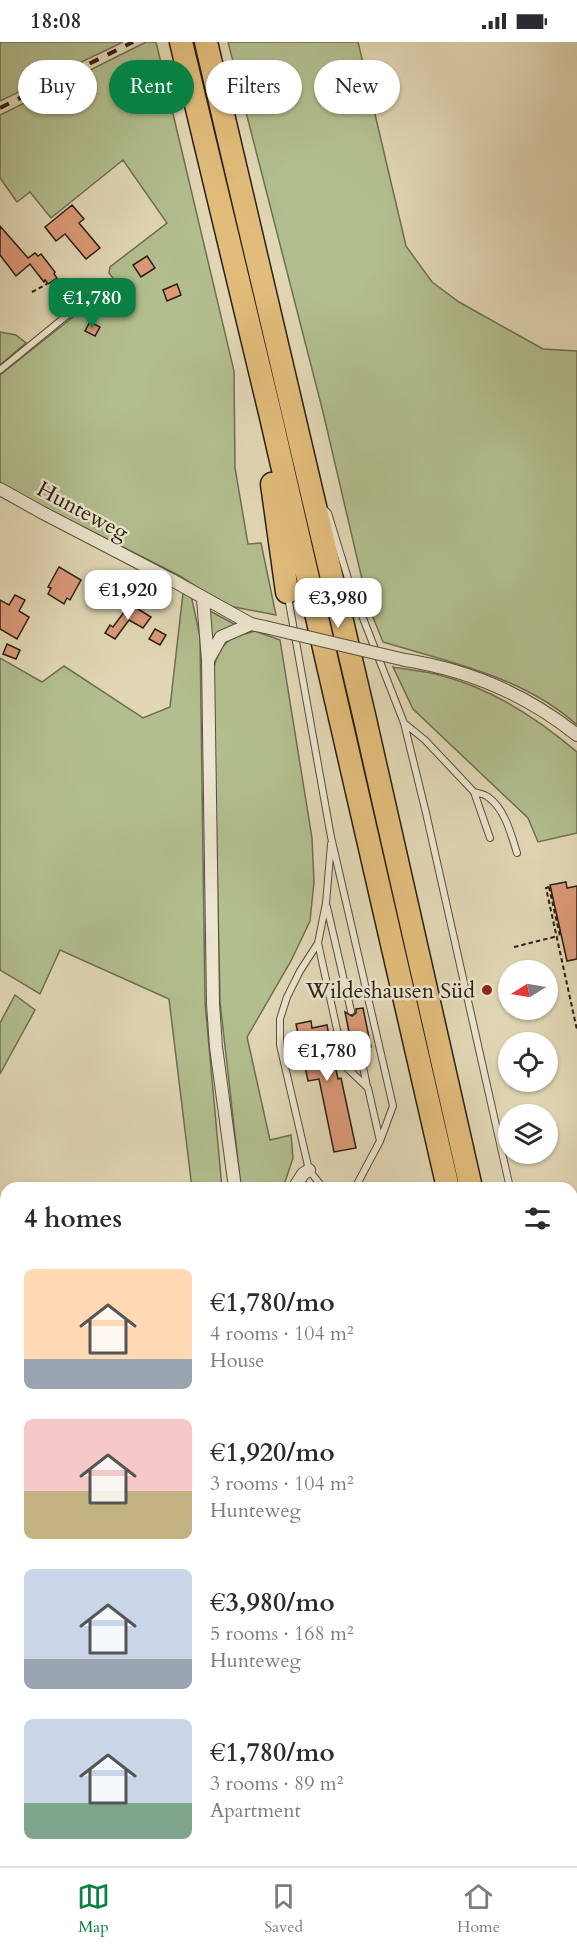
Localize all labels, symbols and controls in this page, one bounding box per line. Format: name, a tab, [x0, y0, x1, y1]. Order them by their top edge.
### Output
text: 18:08	[30, 6, 81, 36]
chip: Buy	[18, 60, 97, 114]
chip: Rent	[109, 60, 194, 114]
chip: Filters	[206, 60, 302, 114]
chip: New	[314, 60, 400, 114]
pin: €1,780	[43, 278, 141, 329]
text: €1,780	[63, 284, 121, 311]
street label: Hunteweg	[31, 474, 134, 548]
pin: €1,920	[79, 570, 177, 621]
text: €1,920	[99, 576, 157, 603]
pin: €3,980	[289, 578, 387, 629]
text: €3,980	[309, 584, 367, 611]
north arrow	[498, 960, 558, 1020]
map controls	[498, 960, 558, 1164]
place label: Wildeshausen Süd	[305, 976, 475, 1006]
marker: Wildeshausen Süd	[480, 983, 494, 997]
pin: €1,780	[278, 1031, 376, 1082]
button: locate	[498, 1032, 558, 1092]
text: €1,780	[298, 1037, 356, 1064]
button: layers	[498, 1104, 558, 1164]
text: 4 homes	[24, 1201, 122, 1236]
icon: filters	[521, 1202, 554, 1235]
text: €1,780/mo	[210, 1285, 335, 1320]
icon: home	[72, 1293, 144, 1365]
text: 4 rooms · 104 m²	[210, 1320, 354, 1347]
text: House	[210, 1347, 264, 1374]
text: €1,920/mo	[210, 1435, 335, 1470]
icon: home	[72, 1443, 144, 1515]
text: 3 rooms · 104 m²	[210, 1470, 354, 1497]
text: Hunteweg	[210, 1497, 301, 1524]
text: €3,980/mo	[210, 1585, 335, 1620]
icon: home	[72, 1593, 144, 1665]
text: 5 rooms · 168 m²	[210, 1620, 354, 1647]
text: Hunteweg	[210, 1647, 301, 1674]
text: €1,780/mo	[210, 1735, 335, 1770]
icon: home	[72, 1743, 144, 1815]
text: 3 rooms · 89 m²	[210, 1770, 343, 1797]
text: Apartment	[210, 1797, 301, 1824]
tab: Map	[77, 1880, 110, 1938]
tab: Saved	[264, 1880, 303, 1938]
tab: Home	[457, 1880, 500, 1938]

